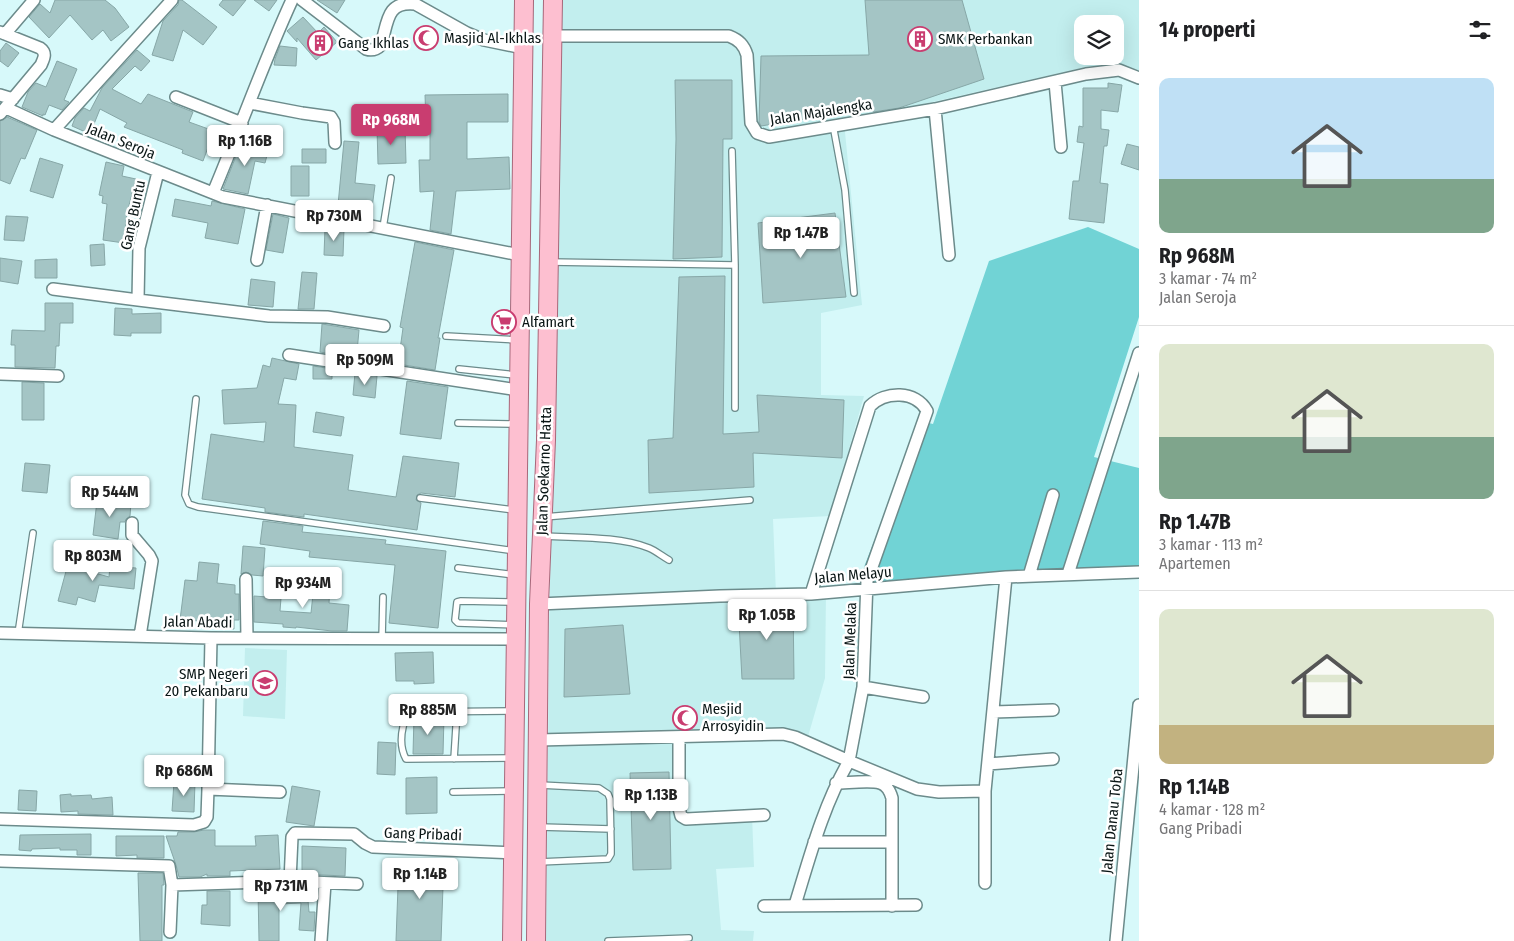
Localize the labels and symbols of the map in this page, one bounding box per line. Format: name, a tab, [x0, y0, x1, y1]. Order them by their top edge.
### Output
mosque icon: Masjid Al-Ikhlas	[413, 25, 439, 51]
building icon: SMK Perbankan	[907, 26, 933, 52]
place label: Masjid Al-Ikhlas	[444, 29, 541, 47]
building icon: Gang Ikhlas	[307, 30, 333, 56]
place label: SMK Perbankan	[938, 30, 1033, 48]
place label: Gang Ikhlas	[338, 34, 409, 52]
street label: Jalan Majalengka	[769, 95, 873, 129]
pin: Rp 968M	[345, 104, 437, 146]
street label: Jalan Seroja	[84, 119, 158, 163]
pin: Rp 1.16B	[193, 124, 297, 167]
street label: Gang Buntu	[117, 178, 149, 252]
pin: Rp 730M	[288, 200, 380, 242]
pin: Rp 1.47B	[749, 216, 853, 259]
supermarket icon: Alfamart	[491, 309, 517, 335]
place label: Alfamart	[522, 313, 575, 331]
pin: Rp 509M	[319, 344, 411, 386]
street label: Jalan Soekarno Hatta	[533, 406, 555, 536]
pin: Rp 544M	[64, 476, 156, 518]
pin: Rp 803M	[47, 540, 139, 582]
street label: Jalan Melayu	[814, 563, 892, 587]
pin: Rp 934M	[257, 566, 349, 609]
pin: Rp 1.05B	[715, 598, 819, 641]
street label: Jalan Melaka	[840, 602, 860, 680]
street label: Jalan Abadi	[163, 612, 233, 632]
place label: SMP Negeri 20 Pekanbaru	[165, 665, 248, 700]
school or university icon: SMP Negeri 20 Pekanbaru	[252, 670, 278, 696]
pin: Rp 885M	[382, 694, 474, 736]
place label: Mesjid Arrosyidin	[702, 700, 764, 735]
mosque icon: Mesjid Arrosyidin	[672, 705, 698, 731]
pin: Rp 686M	[138, 754, 230, 797]
street label: Jalan Danau Toba	[1098, 767, 1126, 875]
pin: Rp 1.13B	[599, 778, 703, 821]
street label: Gang Pribadi	[384, 824, 462, 844]
pin: Rp 1.14B	[368, 858, 472, 900]
pin: Rp 731M	[235, 870, 327, 912]

